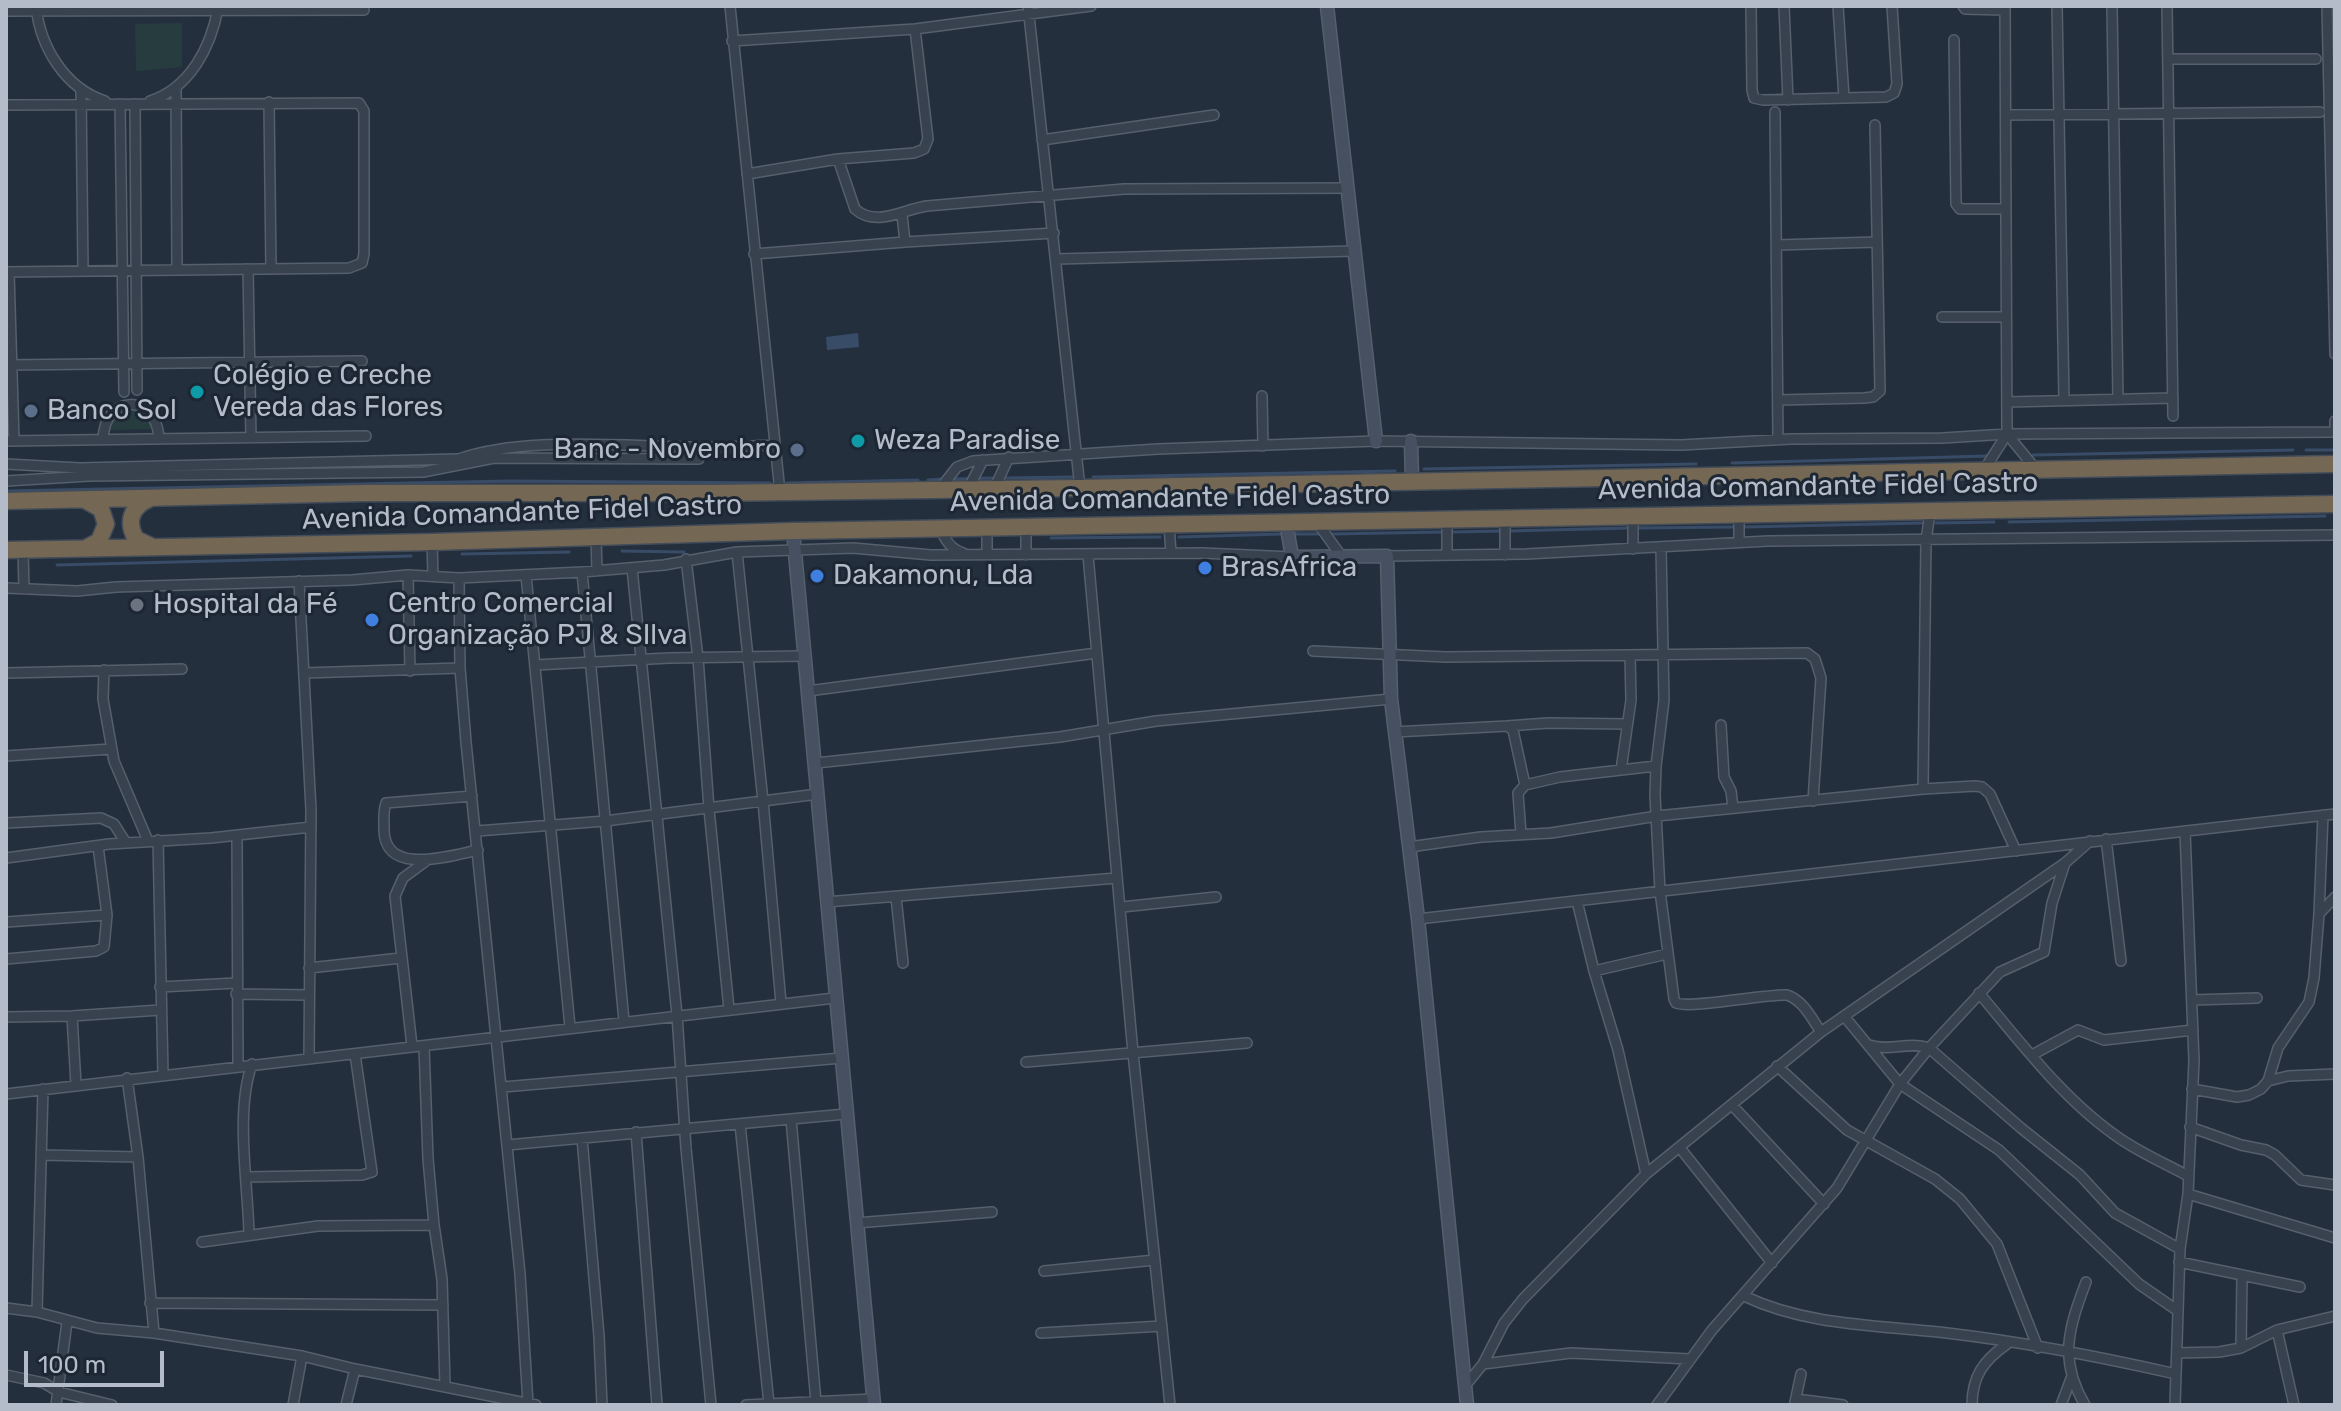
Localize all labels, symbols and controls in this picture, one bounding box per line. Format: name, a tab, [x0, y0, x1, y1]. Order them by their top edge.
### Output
place label: Colégio e Creche Vereda das Flores	[213, 359, 443, 425]
marker: Colégio e Creche Vereda das Flores	[188, 383, 206, 401]
place label: Banco Sol	[47, 394, 177, 428]
marker: Banco Sol	[22, 402, 40, 420]
place label: Weza Paradise	[874, 424, 1060, 458]
marker: Weza Paradise	[849, 432, 867, 450]
place label: Banc - Novembro	[553, 433, 781, 467]
marker: Banc - Novembro	[788, 441, 806, 459]
street label: Avenida Comandante Fidel Castro	[1597, 466, 2039, 508]
street label: Avenida Comandante Fidel Castro	[949, 478, 1391, 520]
street label: Avenida Comandante Fidel Castro	[301, 489, 743, 537]
place label: BrasAfrica	[1221, 551, 1357, 585]
place label: Dakamonu, Lda	[833, 559, 1034, 593]
marker: BrasAfrica	[1196, 559, 1214, 577]
marker: Dakamonu, Lda	[808, 567, 826, 585]
place label: Centro Comercial Organização PJ & SIlva	[388, 587, 688, 653]
place label: Hospital da Fé	[153, 588, 338, 622]
marker: Hospital da Fé	[128, 596, 146, 614]
marker: Centro Comercial Organização PJ & SIlva	[363, 611, 381, 629]
scale bar	[28, 1335, 168, 1385]
text: 100 m	[38, 1351, 106, 1379]

